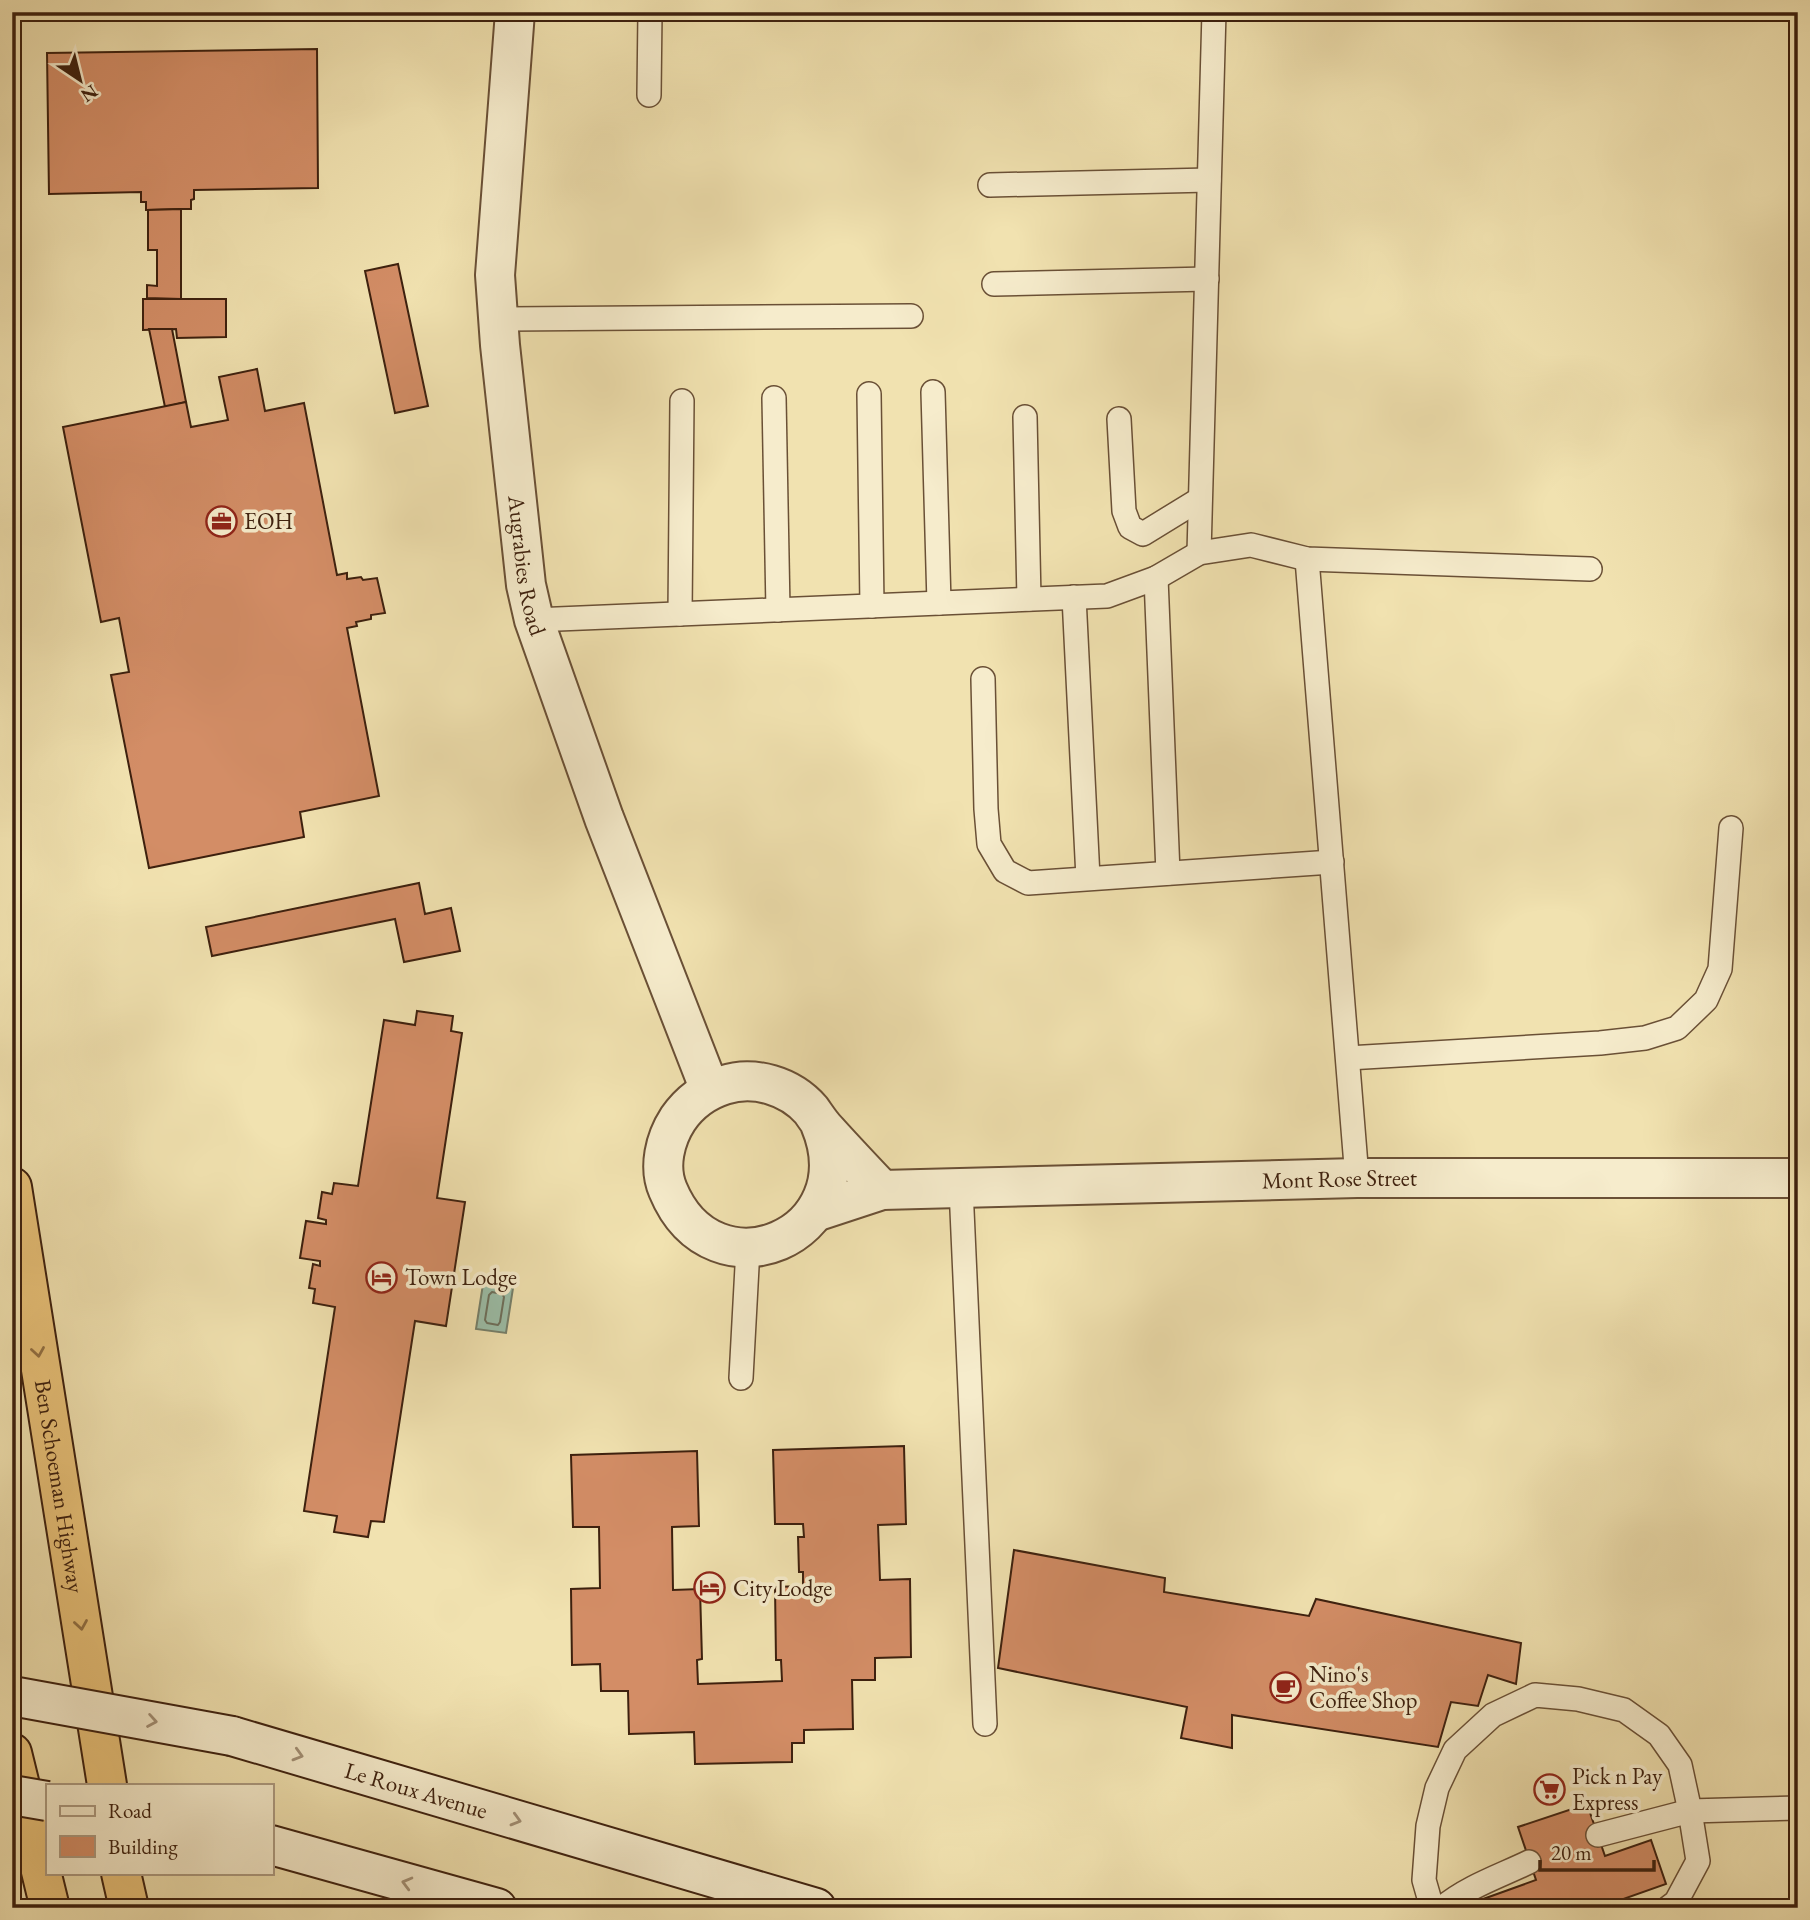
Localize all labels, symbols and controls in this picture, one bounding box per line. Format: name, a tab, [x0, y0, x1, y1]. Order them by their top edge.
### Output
north arrow	[46, 46, 116, 116]
text: N	[75, 79, 103, 109]
street label: Augrabies Road	[501, 493, 553, 640]
office icon: EOH	[204, 504, 238, 538]
place label: EOH	[244, 506, 293, 536]
street label: Mont Rose Street	[1261, 1163, 1418, 1195]
hotel icon: Town Lodge	[365, 1260, 399, 1294]
place label: Town Lodge	[405, 1262, 517, 1292]
one-way arrow	[30, 1346, 45, 1357]
street label: Ben Schoeman Highway	[28, 1377, 91, 1596]
hotel icon: City Lodge	[693, 1571, 727, 1605]
place label: City Lodge	[733, 1573, 832, 1603]
one-way arrow	[74, 1619, 89, 1631]
place label: Nino's Coffee Shop	[1309, 1659, 1418, 1715]
cafe icon: Nino's Coffee Shop	[1269, 1670, 1303, 1704]
one-way arrow	[146, 1713, 158, 1728]
one-way arrow	[291, 1747, 303, 1762]
street label: Le Roux Avenue	[341, 1755, 491, 1825]
place label: Pick n Pay Express	[1572, 1761, 1663, 1817]
supermarket icon: Pick n Pay Express	[1532, 1772, 1566, 1806]
legend	[46, 1784, 273, 1874]
text: Road	[108, 1797, 152, 1824]
one-way arrow	[510, 1811, 522, 1826]
scale bar	[1540, 1829, 1654, 1873]
text: Building	[108, 1833, 178, 1860]
text: 20 m	[1551, 1839, 1592, 1866]
one-way arrow	[402, 1877, 414, 1891]

